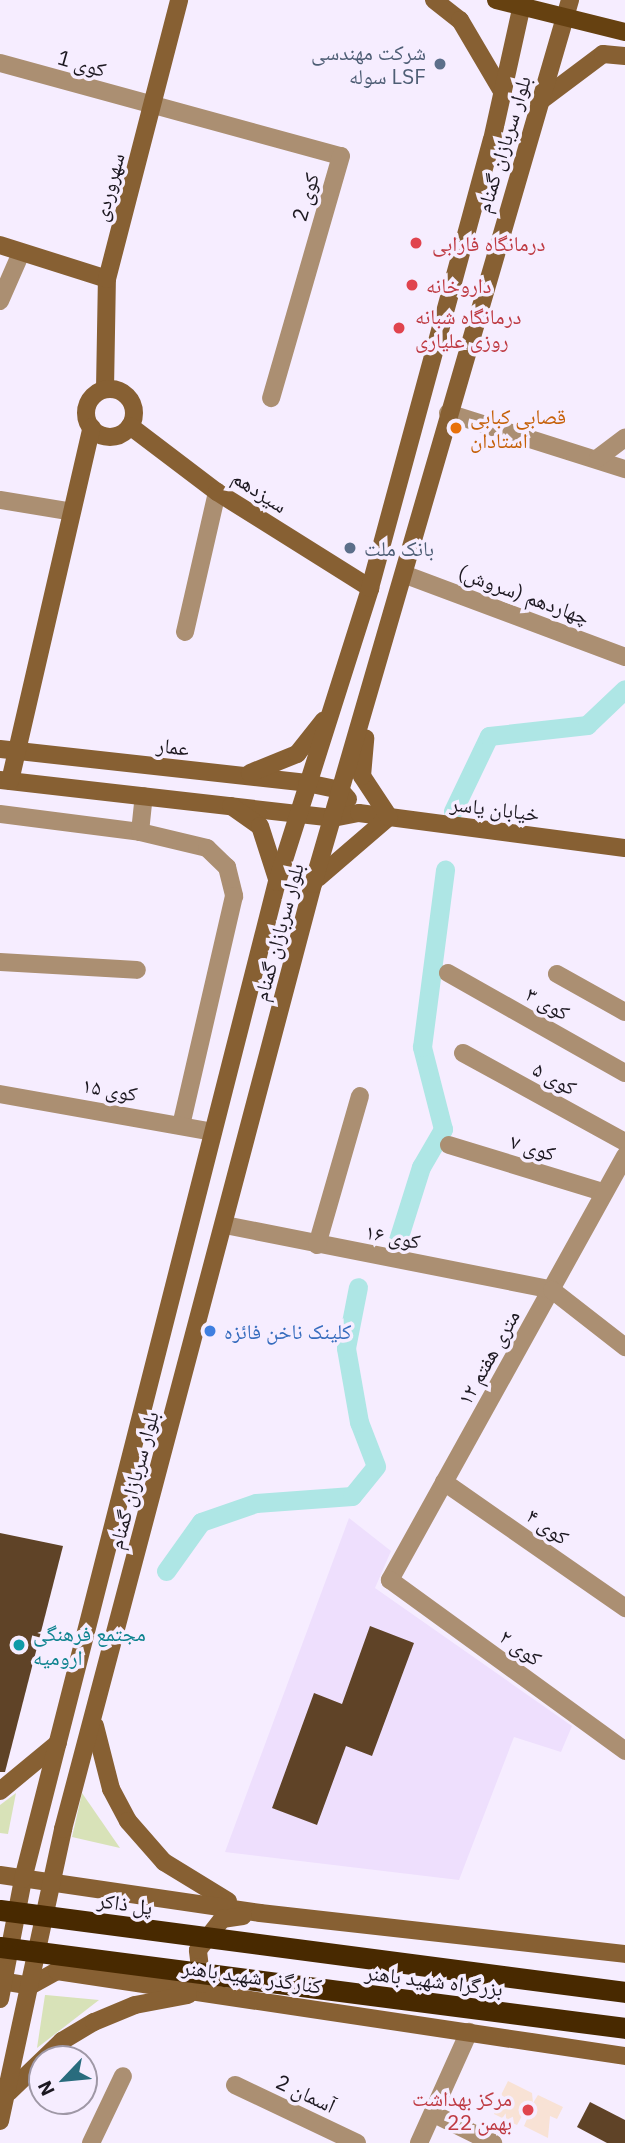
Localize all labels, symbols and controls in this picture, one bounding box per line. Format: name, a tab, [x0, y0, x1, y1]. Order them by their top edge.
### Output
place label: شرکت مهندسی سوله LSF	[311, 39, 426, 89]
street label: کوی 1	[55, 44, 109, 82]
marker: شرکت مهندسی سوله LSF	[432, 56, 448, 72]
street label: بلوار سربازان گمنام	[470, 73, 536, 215]
street label: سهروردی	[87, 150, 129, 224]
street label: کوی 2	[286, 170, 324, 224]
place label: درمانگاه فارابی	[432, 230, 545, 256]
marker: درمانگاه فارابی	[406, 233, 426, 253]
place label: داروخانه	[426, 272, 492, 298]
marker: داروخانه	[404, 277, 420, 293]
place label: درمانگاه شبانه روزی علیاری	[415, 303, 521, 353]
marker: درمانگاه شبانه روزی علیاری	[389, 318, 409, 338]
place label: قصابی کبابی استادان	[470, 403, 566, 453]
marker: قصابی کبابی استادان	[448, 420, 464, 436]
street label: سیزدهم	[228, 464, 292, 518]
place label: بانک ملت	[364, 535, 434, 561]
marker: بانک ملت	[342, 540, 358, 556]
street label: چهاردهم (سروش)	[455, 559, 593, 629]
street label: عمار	[155, 732, 191, 760]
street label: خیابان یاسر	[449, 790, 541, 826]
street label: بلوار سربازان گمنام	[247, 860, 309, 1004]
street label: کوی ۳	[522, 981, 574, 1025]
street label: کوی ۵	[529, 1056, 581, 1100]
street label: کوی ۱۵	[81, 1072, 139, 1106]
street label: کوی ۷	[507, 1128, 559, 1166]
street label: کوی ۱۶	[363, 1218, 423, 1254]
street label: ۱۲ متری هفتم	[452, 1305, 524, 1409]
place label: کلینک ناخن فائزه	[224, 1318, 351, 1344]
marker: کلینک ناخن فائزه	[202, 1323, 218, 1339]
street label: بلوار سربازان گمنام	[102, 1408, 164, 1552]
street label: کوی ۴	[522, 1503, 574, 1549]
place label: مجتمع فرهنگی ارومیه	[33, 1620, 146, 1670]
street label: کوی ۲	[495, 1623, 547, 1671]
marker: مجتمع فرهنگی ارومیه	[11, 1637, 27, 1653]
street label: پل ذاکر	[96, 1887, 154, 1919]
street label: کنارگذر شهید باهنر	[181, 1954, 323, 1998]
street label: بزرگراه شهید باهنر	[364, 1959, 504, 2001]
north arrow	[28, 2045, 98, 2115]
street label: آسمان 2	[272, 2068, 340, 2118]
text: N	[32, 2077, 60, 2100]
place label: مرکز بهداشت 22 بهمن	[412, 2085, 512, 2135]
marker: مرکز بهداشت 22 بهمن	[518, 2100, 538, 2120]

